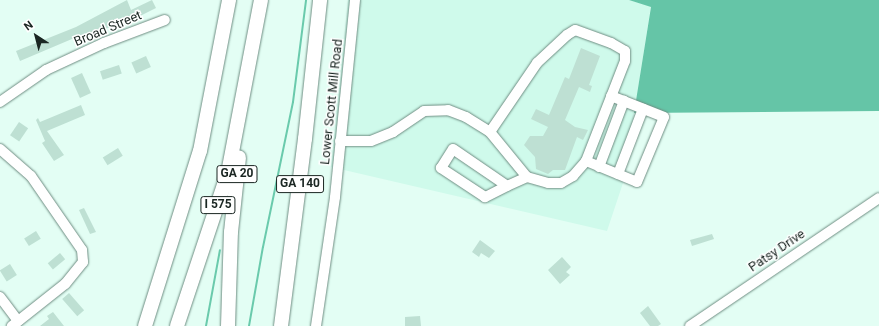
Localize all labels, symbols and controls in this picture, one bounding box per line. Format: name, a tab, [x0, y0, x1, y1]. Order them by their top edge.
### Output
street label: Broad Street	[72, 8, 144, 50]
north arrow	[16, 16, 56, 56]
text: N	[22, 18, 36, 33]
street label: Lower Scott Mill Road	[318, 38, 346, 166]
road number: GA 20	[216, 164, 258, 184]
road number: GA 140	[276, 174, 324, 194]
road number: I 575	[200, 195, 236, 215]
street label: Patsy Drive	[746, 226, 808, 276]

